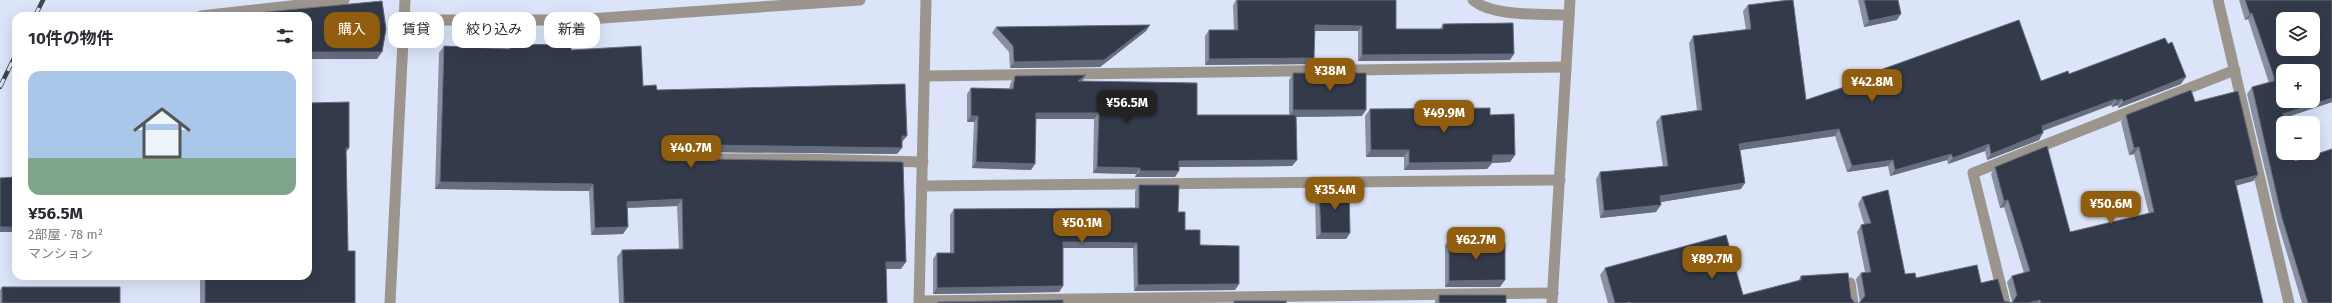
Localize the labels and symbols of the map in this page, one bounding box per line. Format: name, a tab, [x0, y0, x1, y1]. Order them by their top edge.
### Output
pin: ¥38M	[1306, 58, 1354, 92]
pin: ¥42.8M	[1839, 69, 1905, 103]
pin: ¥56.5M	[1094, 90, 1160, 124]
pin: ¥49.9M	[1411, 100, 1477, 134]
pin: ¥40.7M	[658, 135, 724, 169]
pin: ¥35.4M	[1302, 177, 1368, 211]
pin: ¥50.6M	[2078, 191, 2144, 225]
pin: ¥50.1M	[1049, 210, 1115, 244]
pin: ¥62.7M	[1443, 227, 1509, 261]
pin: ¥89.7M	[1679, 246, 1745, 280]

